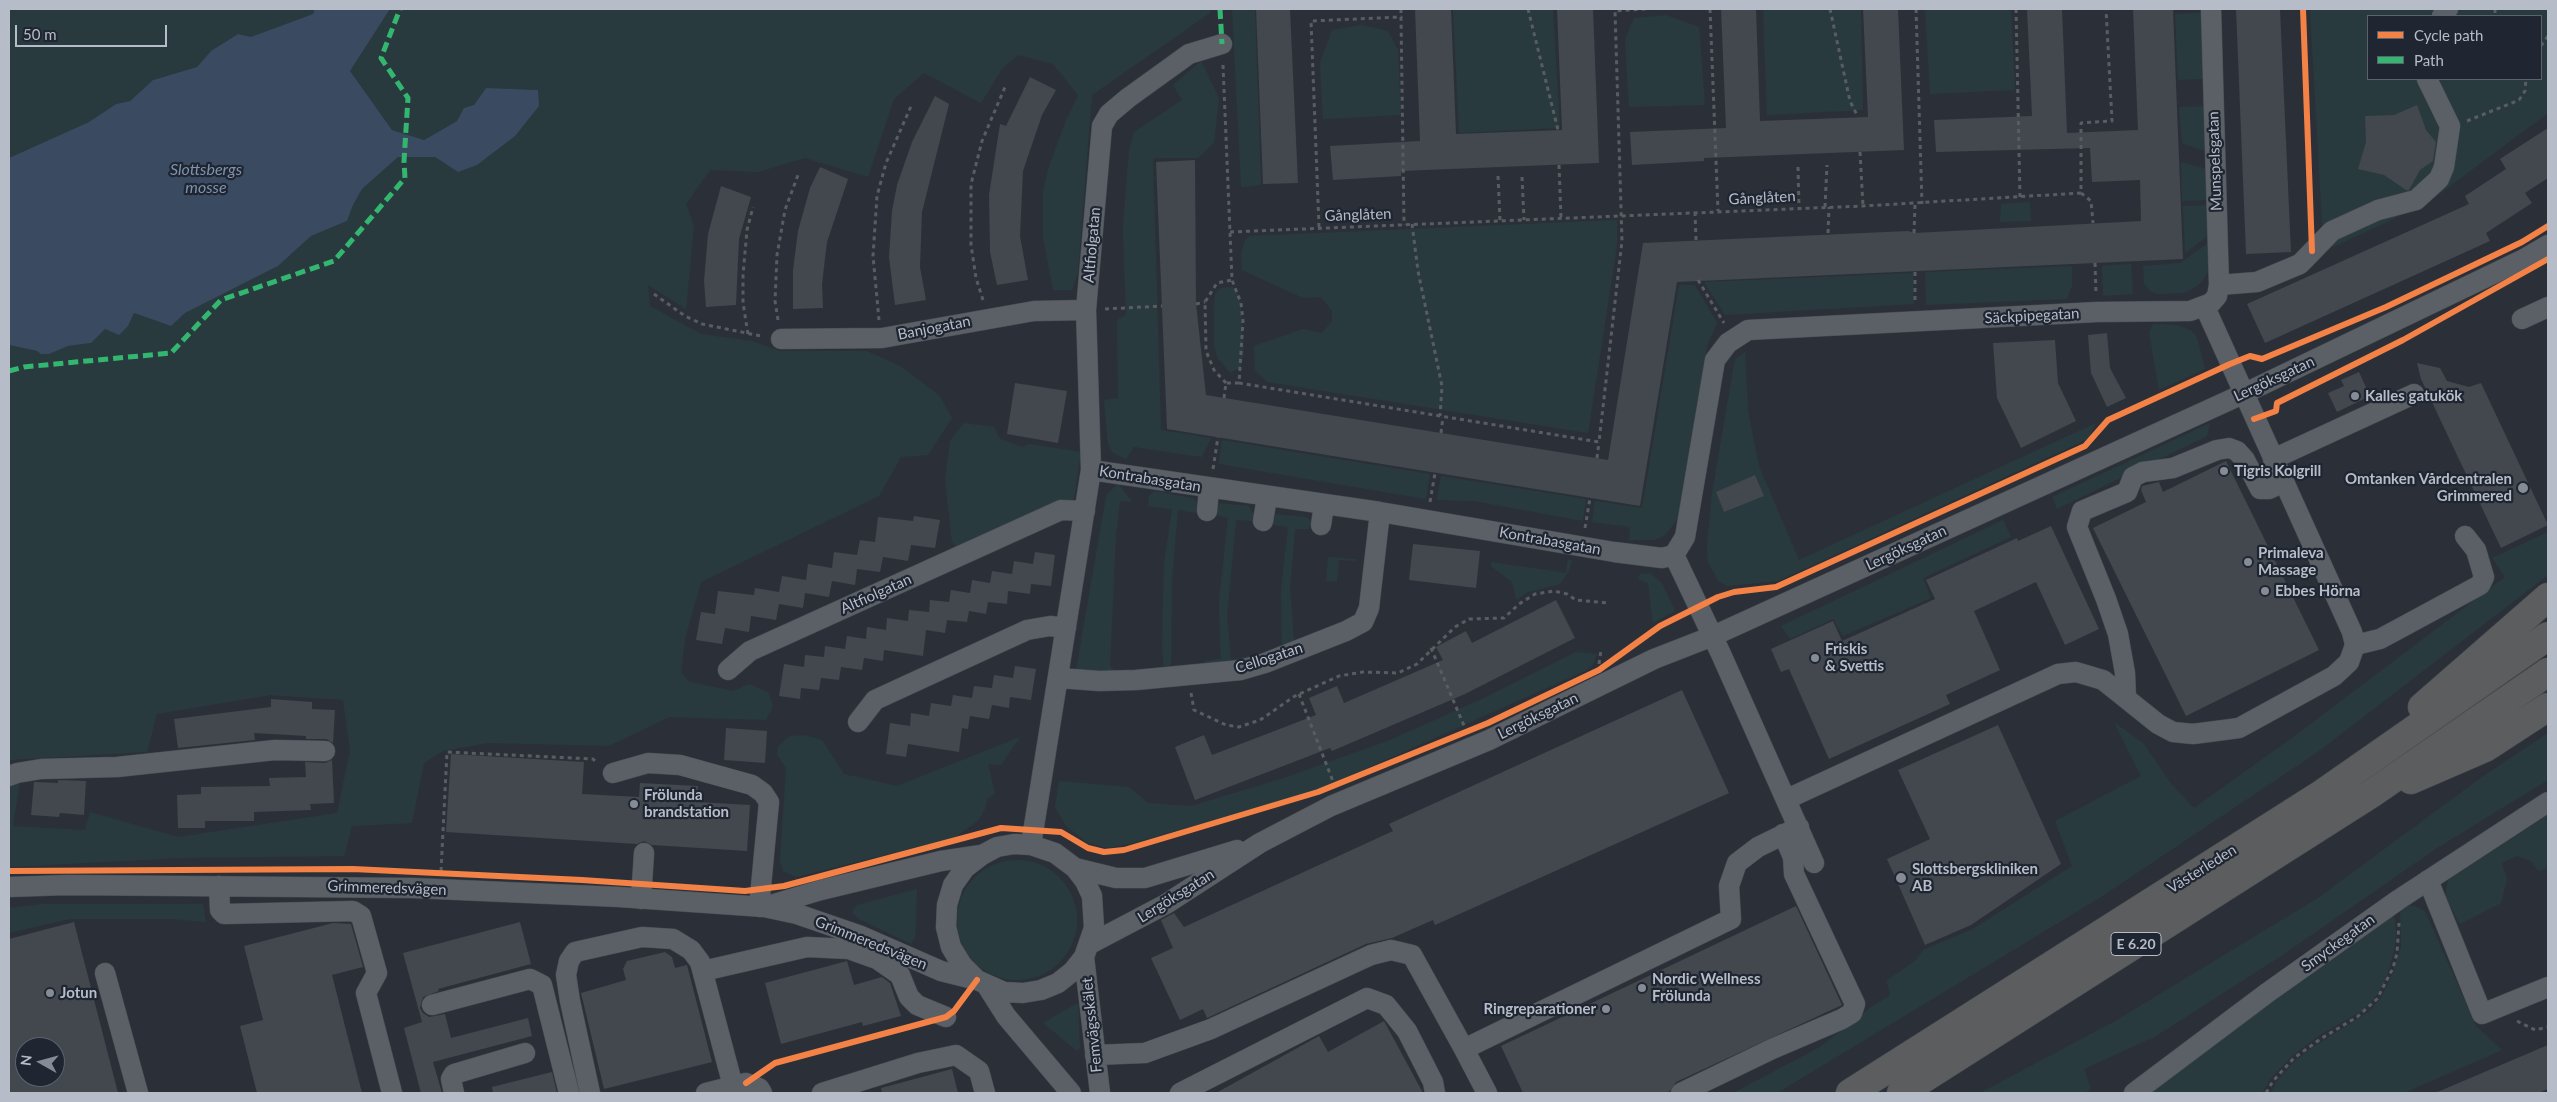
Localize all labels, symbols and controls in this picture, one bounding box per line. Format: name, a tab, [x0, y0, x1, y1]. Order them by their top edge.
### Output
scale bar	[18, 15, 170, 47]
legend	[2367, 15, 2542, 80]
text: 50 m	[23, 25, 57, 43]
text: Cycle path	[2414, 26, 2483, 44]
text: Path	[2414, 51, 2444, 69]
street label: Munspelsgatan	[2204, 111, 2226, 211]
water label: Slottsbergs mosse	[170, 160, 242, 198]
street label: Gånglåten	[1728, 187, 1796, 209]
street label: Gånglåten	[1324, 205, 1392, 225]
street label: Altfiolgatan	[1080, 206, 1104, 284]
street label: Säckpipegatan	[1984, 305, 2080, 327]
street label: Banjogatan	[896, 312, 972, 344]
street label: Lergöksgatan	[2231, 352, 2317, 406]
place label: Kalles gatukök	[2365, 387, 2462, 405]
marker: Kalles gatukök	[2349, 390, 2361, 402]
street label: Kontrabasgatan	[1098, 462, 1202, 496]
place label: Tigris Kolgrill	[2234, 462, 2321, 480]
marker: Tigris Kolgrill	[2218, 465, 2230, 477]
place label: Omtanken Vårdcentralen Grimmered	[2345, 470, 2512, 505]
marker: Omtanken Vårdcentralen Grimmered	[2516, 481, 2530, 495]
street label: Lergöksgatan	[1863, 521, 1949, 575]
street label: Kontrabasgatan	[1498, 523, 1602, 559]
place label: Primaleva Massage	[2258, 544, 2324, 579]
marker: Primaleva Massage	[2242, 556, 2254, 568]
street label: Altfiolgatan	[838, 570, 914, 618]
place label: Ebbes Hörna	[2275, 582, 2360, 600]
marker: Ebbes Hörna	[2259, 585, 2271, 597]
street label: Cellogatan	[1233, 639, 1305, 677]
place label: Friskis & Svettis	[1825, 640, 1884, 675]
marker: Friskis & Svettis	[1809, 652, 1821, 664]
street label: Lergöksgatan	[1495, 689, 1581, 743]
place label: Frölunda brandstation	[644, 786, 729, 821]
marker: Frölunda brandstation	[628, 798, 640, 810]
street label: Västerleden	[2164, 841, 2240, 897]
place label: Slottsbergskliniken AB	[1912, 860, 2038, 895]
street label: Lergöksgatan	[1134, 865, 1218, 927]
marker: Slottsbergskliniken AB	[1894, 871, 1908, 885]
street label: Grimmeredsvägen	[327, 877, 447, 899]
street label: Smyckegatan	[2298, 910, 2378, 976]
street label: Grimmeredsvägen	[812, 912, 930, 974]
road number: E 6.20	[2111, 932, 2161, 956]
place label: Nordic Wellness Frölunda	[1652, 970, 1761, 1005]
street label: Femvägsskälet	[1078, 977, 1106, 1073]
marker: Nordic Wellness Frölunda	[1636, 982, 1648, 994]
place label: Jotun	[60, 984, 97, 1002]
marker: Jotun	[44, 987, 56, 999]
place label: Ringreparationer	[1483, 1000, 1596, 1018]
marker: Ringreparationer	[1600, 1003, 1612, 1015]
north arrow	[15, 1037, 65, 1087]
text: N	[17, 1054, 35, 1067]

